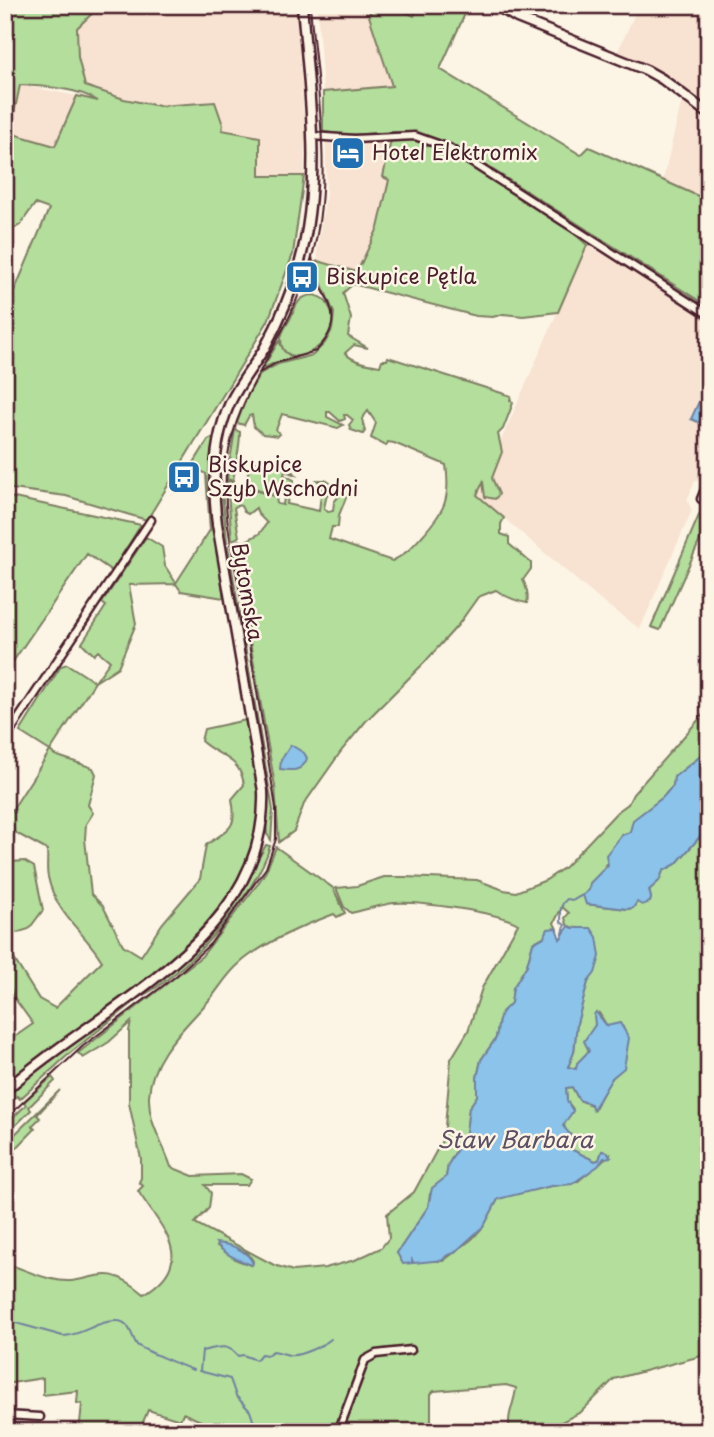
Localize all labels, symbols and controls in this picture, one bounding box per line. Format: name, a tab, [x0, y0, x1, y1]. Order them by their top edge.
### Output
hotel icon: Hotel Elektromix	[329, 134, 367, 172]
place label: Hotel Elektromix	[372, 135, 537, 167]
bus stop icon: Biskupice Pętla	[283, 258, 321, 296]
place label: Biskupice Pętla	[326, 259, 477, 291]
place label: Biskupice Szyb Wschodni	[208, 447, 359, 503]
bus stop icon: Biskupice Szyb Wschodni	[165, 458, 203, 496]
street label: Bytomska	[225, 540, 273, 643]
water label: Staw Barbara	[437, 1121, 594, 1156]

